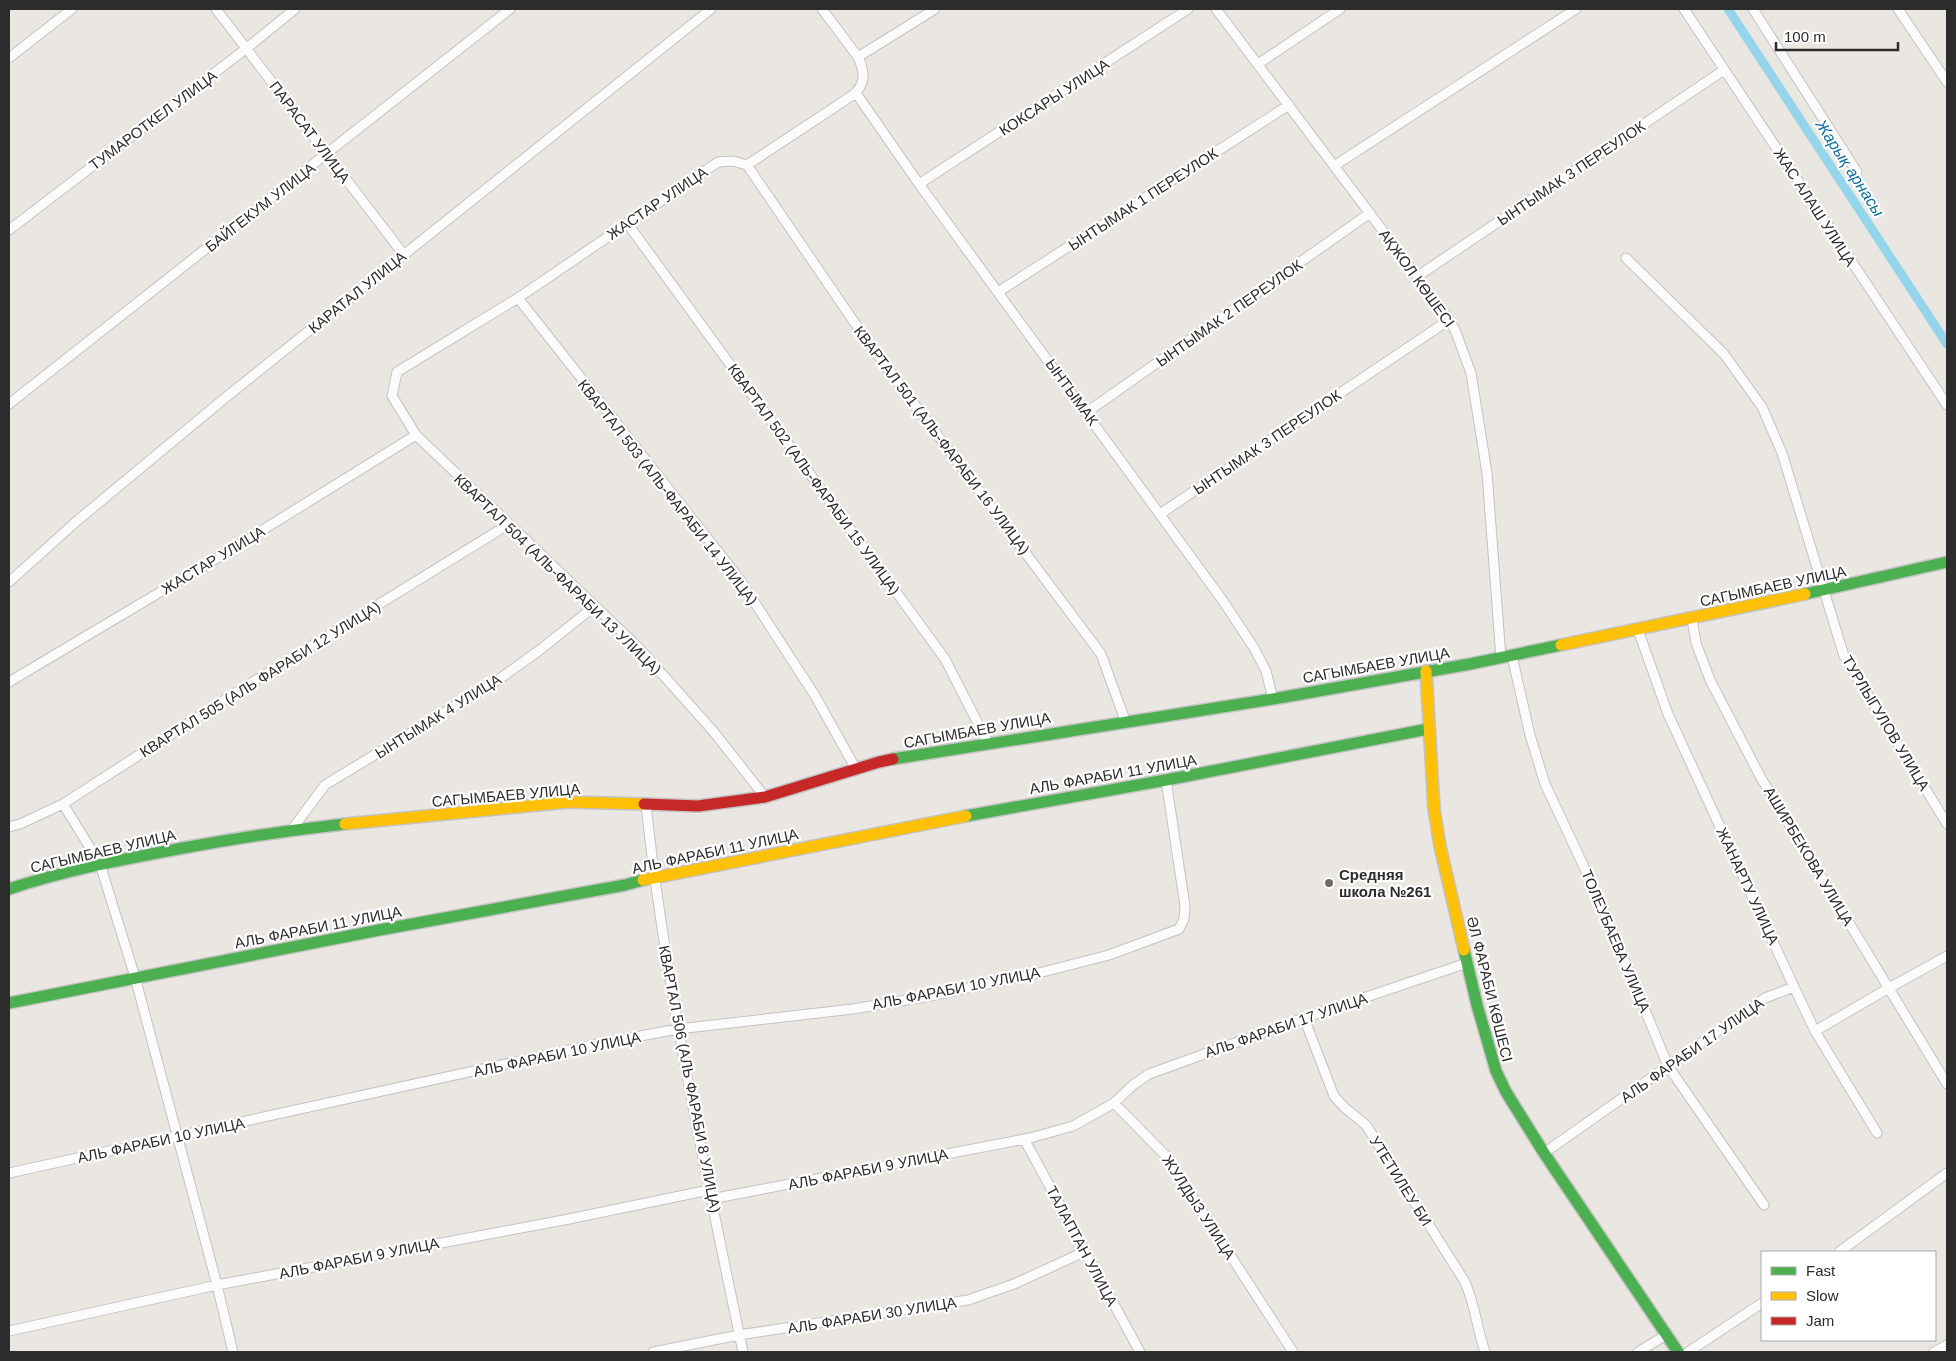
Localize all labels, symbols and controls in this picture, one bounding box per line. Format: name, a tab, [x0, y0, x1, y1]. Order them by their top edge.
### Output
scale bar	[1776, 20, 1898, 52]
text: 100 m	[1784, 28, 1826, 45]
street label: КОКСАРЫ УЛИЦА	[996, 55, 1112, 139]
street label: ТУМАРОТКЕЛ УЛИЦА	[86, 67, 220, 173]
street label: ПАРАСАТ УЛИЦА	[266, 78, 354, 186]
water label: Жарық арнасы	[1812, 116, 1888, 220]
street label: ЫНТЫМАК 3 ПЕРЕУЛОК	[1494, 117, 1648, 229]
street label: ЫНТЫМАК 1 ПЕРЕУЛОК	[1065, 144, 1221, 254]
street label: ЖАС АЛАШ УЛИЦА	[1770, 145, 1860, 269]
street label: БАЙГЕКУМ УЛИЦА	[202, 159, 318, 255]
street label: ЖАСТАР УЛИЦА	[604, 163, 710, 243]
street label: АҚЖОЛ КӨШЕСІ	[1376, 226, 1458, 330]
street label: КАРАТАЛ УЛИЦА	[305, 248, 409, 336]
street label: ЫНТЫМАК 2 ПЕРЕУЛОК	[1153, 256, 1306, 370]
street label: КВАРТАЛ 501 (АЛЬ-ФАРАБИ 16 УЛИЦА)	[851, 323, 1033, 557]
street label: ЫНТЫМАК	[1042, 356, 1102, 429]
street label: КВАРТАЛ 502 (АЛЬ-ФАРАБИ 15 УЛИЦА)	[724, 360, 904, 598]
street label: КВАРТАЛ 503 (АЛЬ-ФАРАБИ 14 УЛИЦА)	[575, 376, 761, 608]
street label: ЫНТЫМАК 3 ПЕРЕУЛОК	[1190, 386, 1344, 498]
street label: КВАРТАЛ 504 (АЛЬ-ФАРАБИ 13 УЛИЦА)	[451, 470, 665, 678]
street label: ЖАСТАР УЛИЦА	[158, 522, 268, 598]
street label: САГЫМБАЕВ УЛИЦА	[1698, 562, 1848, 610]
street label: КВАРТАЛ 505 (АЛЬ ФАРАБИ 12 УЛИЦА)	[137, 597, 383, 761]
street label: САГЫМБАЕВ УЛИЦА	[1301, 644, 1451, 686]
street label: ТУРЛЫГУЛОВ УЛИЦА	[1839, 652, 1933, 794]
street label: ЫНТЫМАК 4 УЛИЦА	[372, 670, 504, 762]
street label: САГЫМБАЕВ УЛИЦА	[902, 709, 1052, 751]
street label: АЛЬ ФАРАБИ 11 УЛИЦА	[1028, 751, 1198, 797]
street label: САГЫМБАЕВ УЛИЦА	[431, 780, 581, 810]
street label: АШИРБЕКОВА УЛИЦА	[1761, 783, 1857, 929]
street label: АЛЬ ФАРАБИ 11 УЛИЦА	[630, 825, 800, 877]
street label: ЖАНАРТУ УЛИЦА	[1713, 825, 1783, 947]
street label: САГЫМБАЕВ УЛИЦА	[29, 826, 177, 876]
place label: Средняя школа №261	[1339, 866, 1431, 900]
street label: ТОЛЕУБАЕВА УЛИЦА	[1578, 867, 1654, 1015]
marker: Средняя школа №261	[1323, 877, 1335, 889]
street label: АЛЬ ФАРАБИ 11 УЛИЦА	[233, 902, 403, 952]
street label: ӘЛ ФАРАБИ КӨШЕСІ	[1464, 914, 1516, 1064]
street label: КВАРТАЛ 506 (АЛЬ ФАРАБИ 8 УЛИЦА)	[656, 944, 724, 1214]
street label: АЛЬ ФАРАБИ 10 УЛИЦА	[871, 963, 1041, 1013]
street label: АЛЬ ФАРАБИ 17 УЛИЦА	[1203, 989, 1369, 1061]
street label: АЛЬ ФАРАБИ 17 УЛИЦА	[1617, 994, 1767, 1106]
street label: АЛЬ ФАРАБИ 10 УЛИЦА	[472, 1028, 642, 1080]
street label: АЛЬ ФАРАБИ 10 УЛИЦА	[76, 1114, 246, 1166]
street label: УТЕТИЛЕУ БИ	[1367, 1133, 1435, 1229]
street label: АЛЬ ФАРАБИ 9 УЛИЦА	[787, 1145, 949, 1193]
street label: ЖУЛДЫЗ УЛИЦА	[1159, 1152, 1239, 1262]
street label: ТАЛАПТАН УЛИЦА	[1043, 1183, 1121, 1309]
street label: АЛЬ ФАРАБИ 9 УЛИЦА	[278, 1234, 440, 1282]
legend	[1761, 1251, 1936, 1341]
text: Fast	[1806, 1262, 1836, 1279]
text: Slow	[1806, 1287, 1839, 1304]
street label: АЛЬ ФАРАБИ 30 УЛИЦА	[786, 1293, 958, 1337]
text: Jam	[1806, 1312, 1834, 1329]

